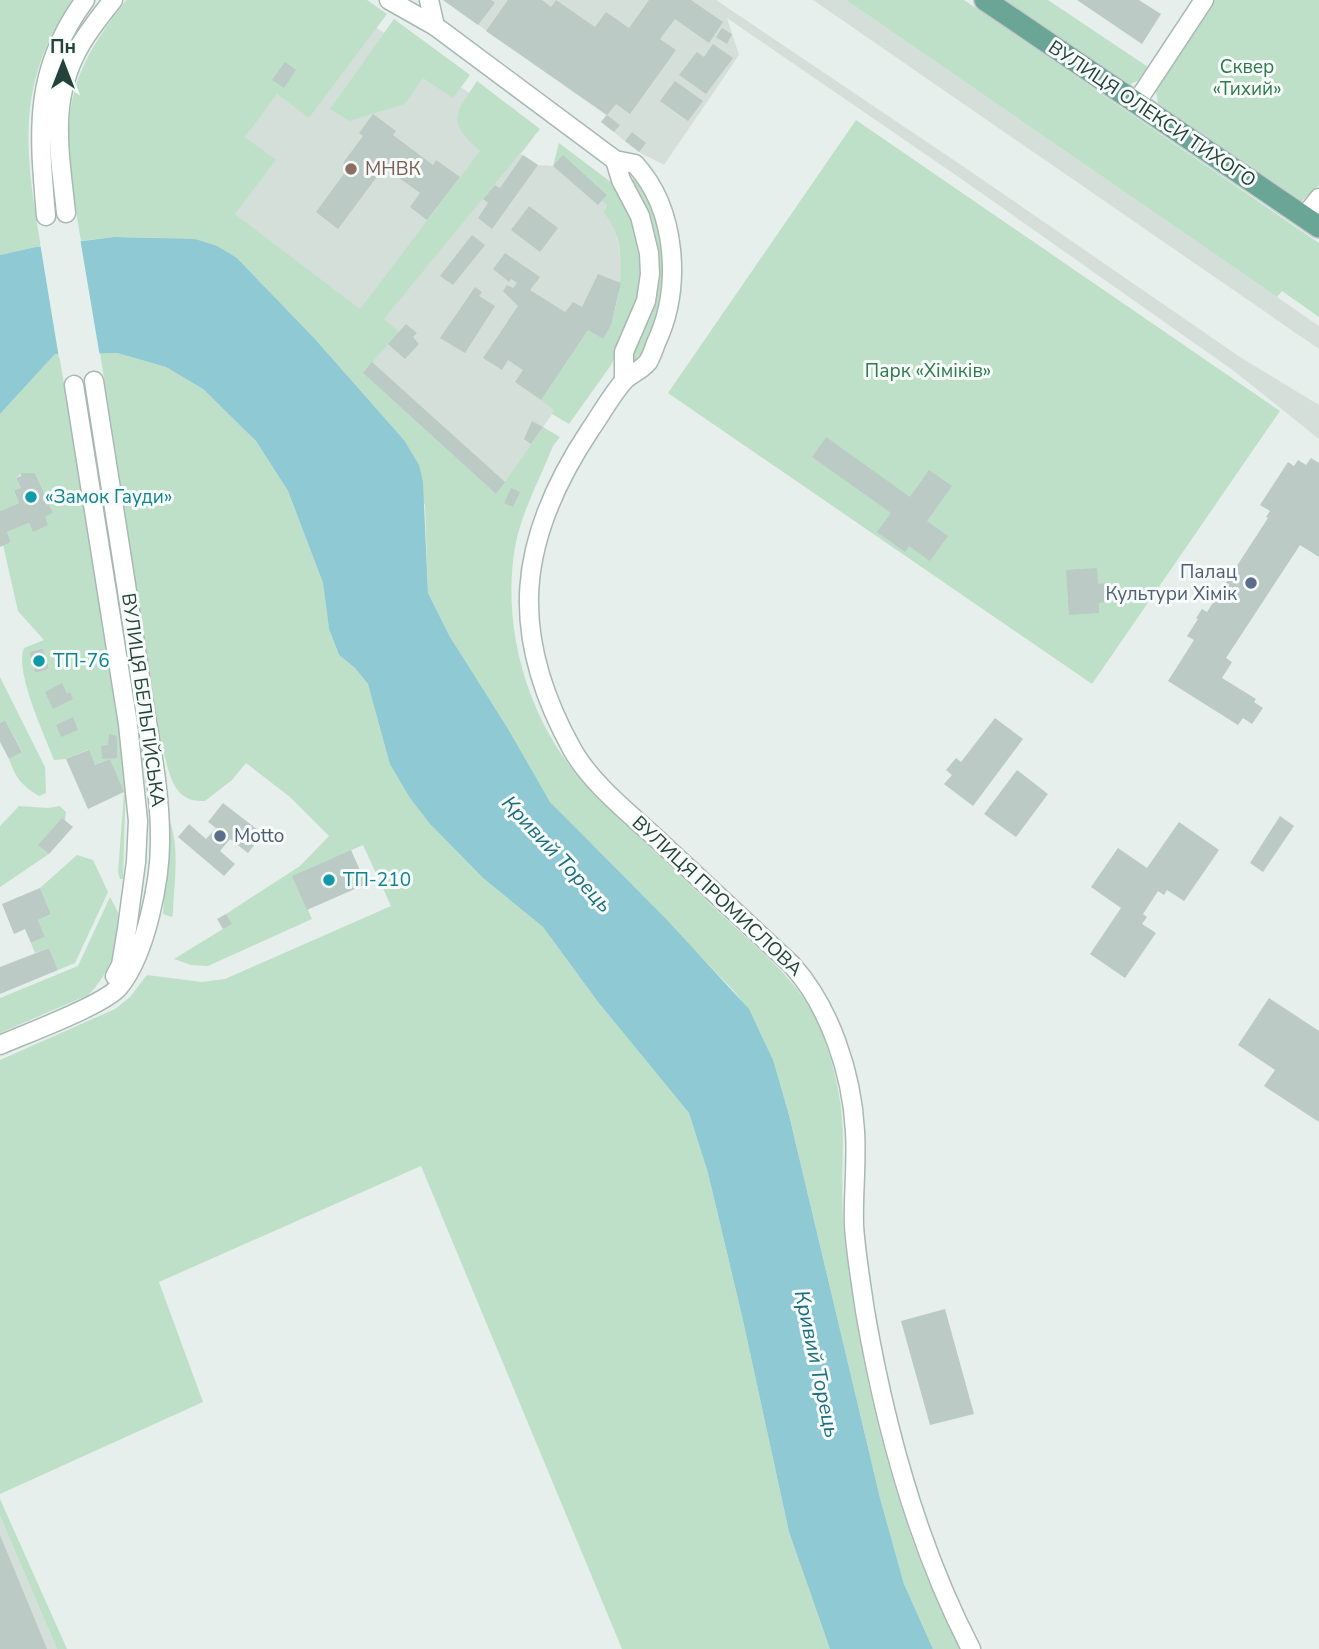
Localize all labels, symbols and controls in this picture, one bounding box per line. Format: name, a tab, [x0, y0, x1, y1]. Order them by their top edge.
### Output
north arrow	[28, 28, 98, 98]
text: Пн	[50, 34, 76, 60]
street label: ВУЛИЦЯ ОЛЕКСИ ТИХОГО	[1043, 35, 1261, 193]
park label: Сквер «Тихий»	[1212, 54, 1282, 102]
place label: МНВК	[365, 156, 421, 182]
marker: МНВК	[343, 161, 359, 177]
park label: Парк «Хіміків»	[865, 358, 991, 384]
place label: «Замок Гауди»	[45, 484, 172, 510]
marker: «Замок Гауди»	[23, 489, 39, 505]
place label: Палац Культури Хімік	[1106, 559, 1237, 607]
marker: Палац Культури Хімік	[1243, 575, 1259, 591]
street label: ВУЛИЦЯ БЕЛЬГІЙСЬКА	[115, 591, 171, 809]
place label: ТП-76	[53, 648, 110, 674]
marker: ТП-76	[31, 653, 47, 669]
water label: Кривий Торець	[496, 790, 618, 918]
street label: ВУЛИЦЯ ПРОМИСЛОВА	[626, 810, 808, 982]
place label: Motto	[234, 823, 284, 849]
marker: Motto	[212, 828, 228, 844]
place label: ТП-210	[343, 867, 411, 893]
marker: ТП-210	[321, 872, 337, 888]
water label: Кривий Торець	[788, 1288, 846, 1440]

